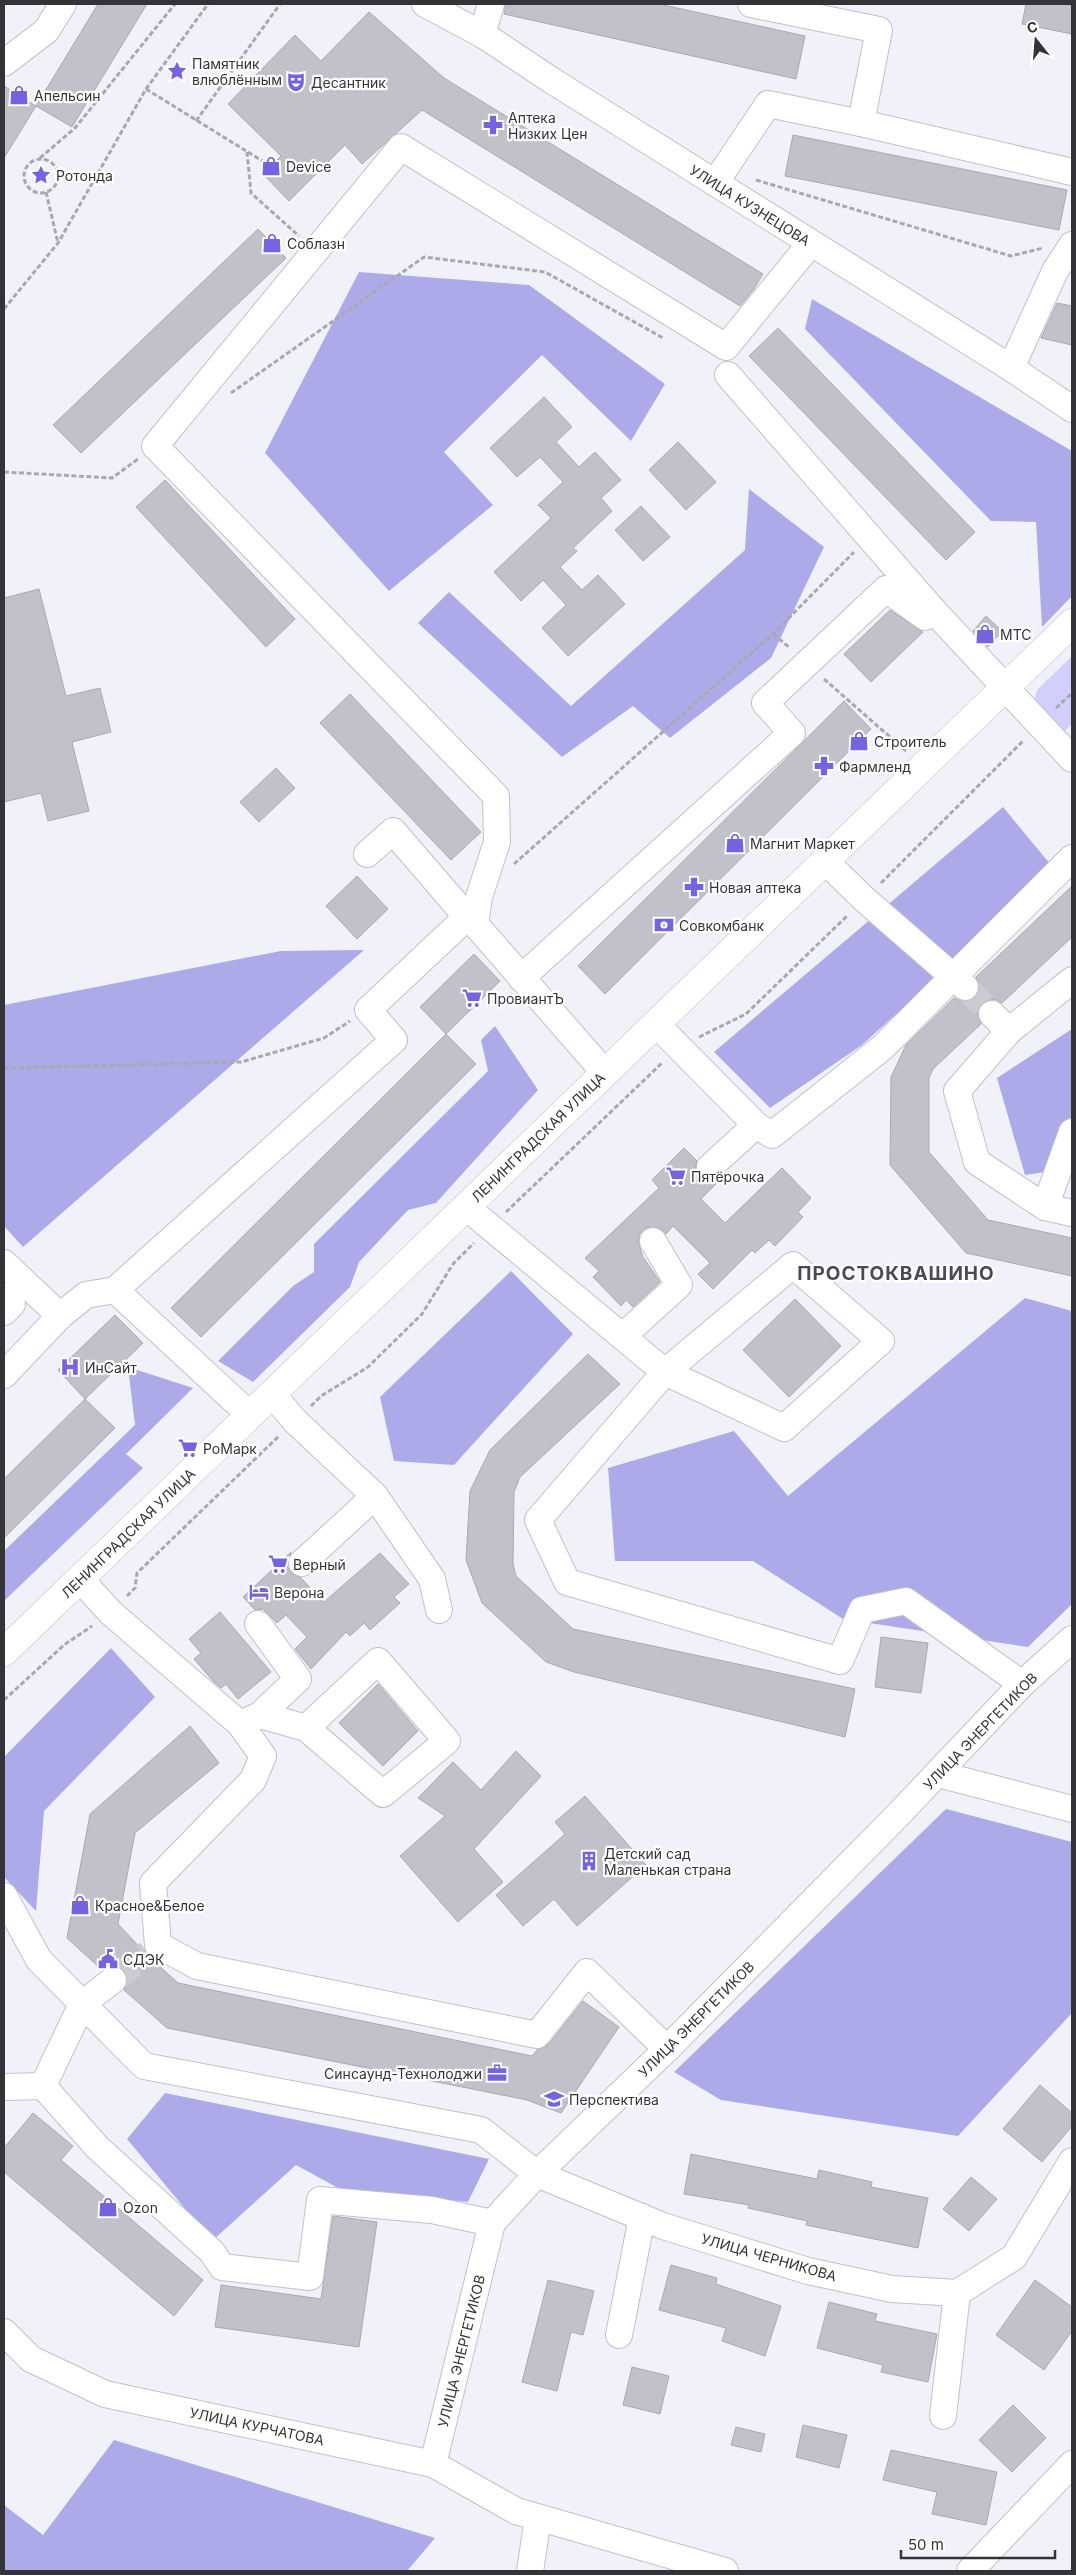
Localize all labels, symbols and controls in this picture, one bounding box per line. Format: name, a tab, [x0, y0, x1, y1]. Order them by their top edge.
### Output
north arrow	[1011, 15, 1061, 65]
text: С	[1025, 17, 1039, 37]
place label: Памятник влюблённым	[192, 55, 282, 88]
place icon: Памятник влюблённым	[166, 60, 188, 82]
theatre icon: Десантник	[285, 71, 307, 93]
place label: Десантник	[311, 74, 386, 91]
shop icon: Апельсин	[8, 84, 30, 106]
place label: Апельсин	[34, 87, 100, 104]
place label: Аптека Низких Цен	[508, 109, 588, 142]
pharmacy icon: Аптека Низких Цен	[482, 114, 504, 136]
shop icon: Device	[260, 155, 282, 177]
place label: Device	[286, 158, 331, 175]
street label: УЛИЦА КУЗНЕЦОВА	[687, 161, 814, 249]
place icon: Ротонда	[30, 164, 52, 186]
place label: Ротонда	[56, 167, 113, 184]
shop icon: Соблазн	[261, 232, 283, 254]
place label: Соблазн	[287, 235, 345, 252]
shop icon: МТС	[974, 623, 996, 645]
place label: МТС	[1000, 626, 1032, 643]
shop icon: Строитель	[848, 730, 870, 752]
place label: Строитель	[874, 733, 947, 750]
pharmacy icon: Фармленд	[813, 755, 835, 777]
place label: Фармленд	[839, 758, 911, 775]
shop icon: Магнит Маркет	[724, 832, 746, 854]
place label: Магнит Маркет	[750, 835, 855, 852]
pharmacy icon: Новая аптека	[683, 876, 705, 898]
place label: Новая аптека	[709, 879, 801, 896]
bank icon: Совкомбанк	[653, 914, 675, 936]
place label: Совкомбанк	[679, 917, 764, 934]
supermarket icon: ПровиантЪ	[461, 987, 483, 1009]
place label: ПровиантЪ	[487, 990, 564, 1007]
street label: ЛЕНИНГРАДСКАЯ УЛИЦА	[468, 1068, 609, 1205]
supermarket icon: Пятёрочка	[665, 1165, 687, 1187]
place label: Пятёрочка	[691, 1168, 764, 1185]
district label: ПРОСТОКВАШИНО	[797, 1262, 995, 1285]
hospital icon: ИнСайт	[59, 1356, 81, 1378]
place label: ИнСайт	[85, 1359, 137, 1376]
supermarket icon: РоМарк	[177, 1437, 199, 1459]
place label: РоМарк	[203, 1440, 257, 1457]
street label: ЛЕНИНГРАДСКАЯ УЛИЦА	[58, 1464, 199, 1601]
supermarket icon: Верный	[267, 1553, 289, 1575]
place label: Верный	[293, 1556, 346, 1573]
hotel icon: Верона	[248, 1581, 270, 1603]
place label: Верона	[274, 1584, 324, 1601]
street label: УЛИЦА ЭНЕРГЕТИКОВ	[920, 1669, 1040, 1793]
place label: Детский сад Маленькая страна	[604, 1845, 731, 1878]
building icon: Детский сад Маленькая страна	[578, 1850, 600, 1872]
shop icon: Красное&Белое	[69, 1894, 91, 1916]
place label: Красное&Белое	[95, 1897, 205, 1914]
public building icon: СДЭК	[97, 1948, 119, 1970]
place label: СДЭК	[123, 1951, 165, 1968]
street label: УЛИЦА ЭНЕРГЕТИКОВ	[635, 1958, 757, 2080]
office icon: Синсаунд-Технолоджи	[486, 2062, 508, 2084]
place label: Синсаунд-Технолоджи	[324, 2065, 482, 2082]
school or university icon: Перспектива	[543, 2088, 565, 2110]
place label: Перспектива	[569, 2091, 659, 2108]
shop icon: Ozon	[97, 2196, 119, 2218]
place label: Ozon	[123, 2199, 158, 2216]
street label: УЛИЦА ЧЕРНИКОВА	[699, 2230, 839, 2285]
street label: УЛИЦА ЭНЕРГЕТИКОВ	[434, 2273, 488, 2429]
street label: УЛИЦА КУРЧАТОВА	[188, 2403, 326, 2449]
scale bar	[901, 2528, 1055, 2560]
text: 50 m	[908, 2535, 944, 2554]

